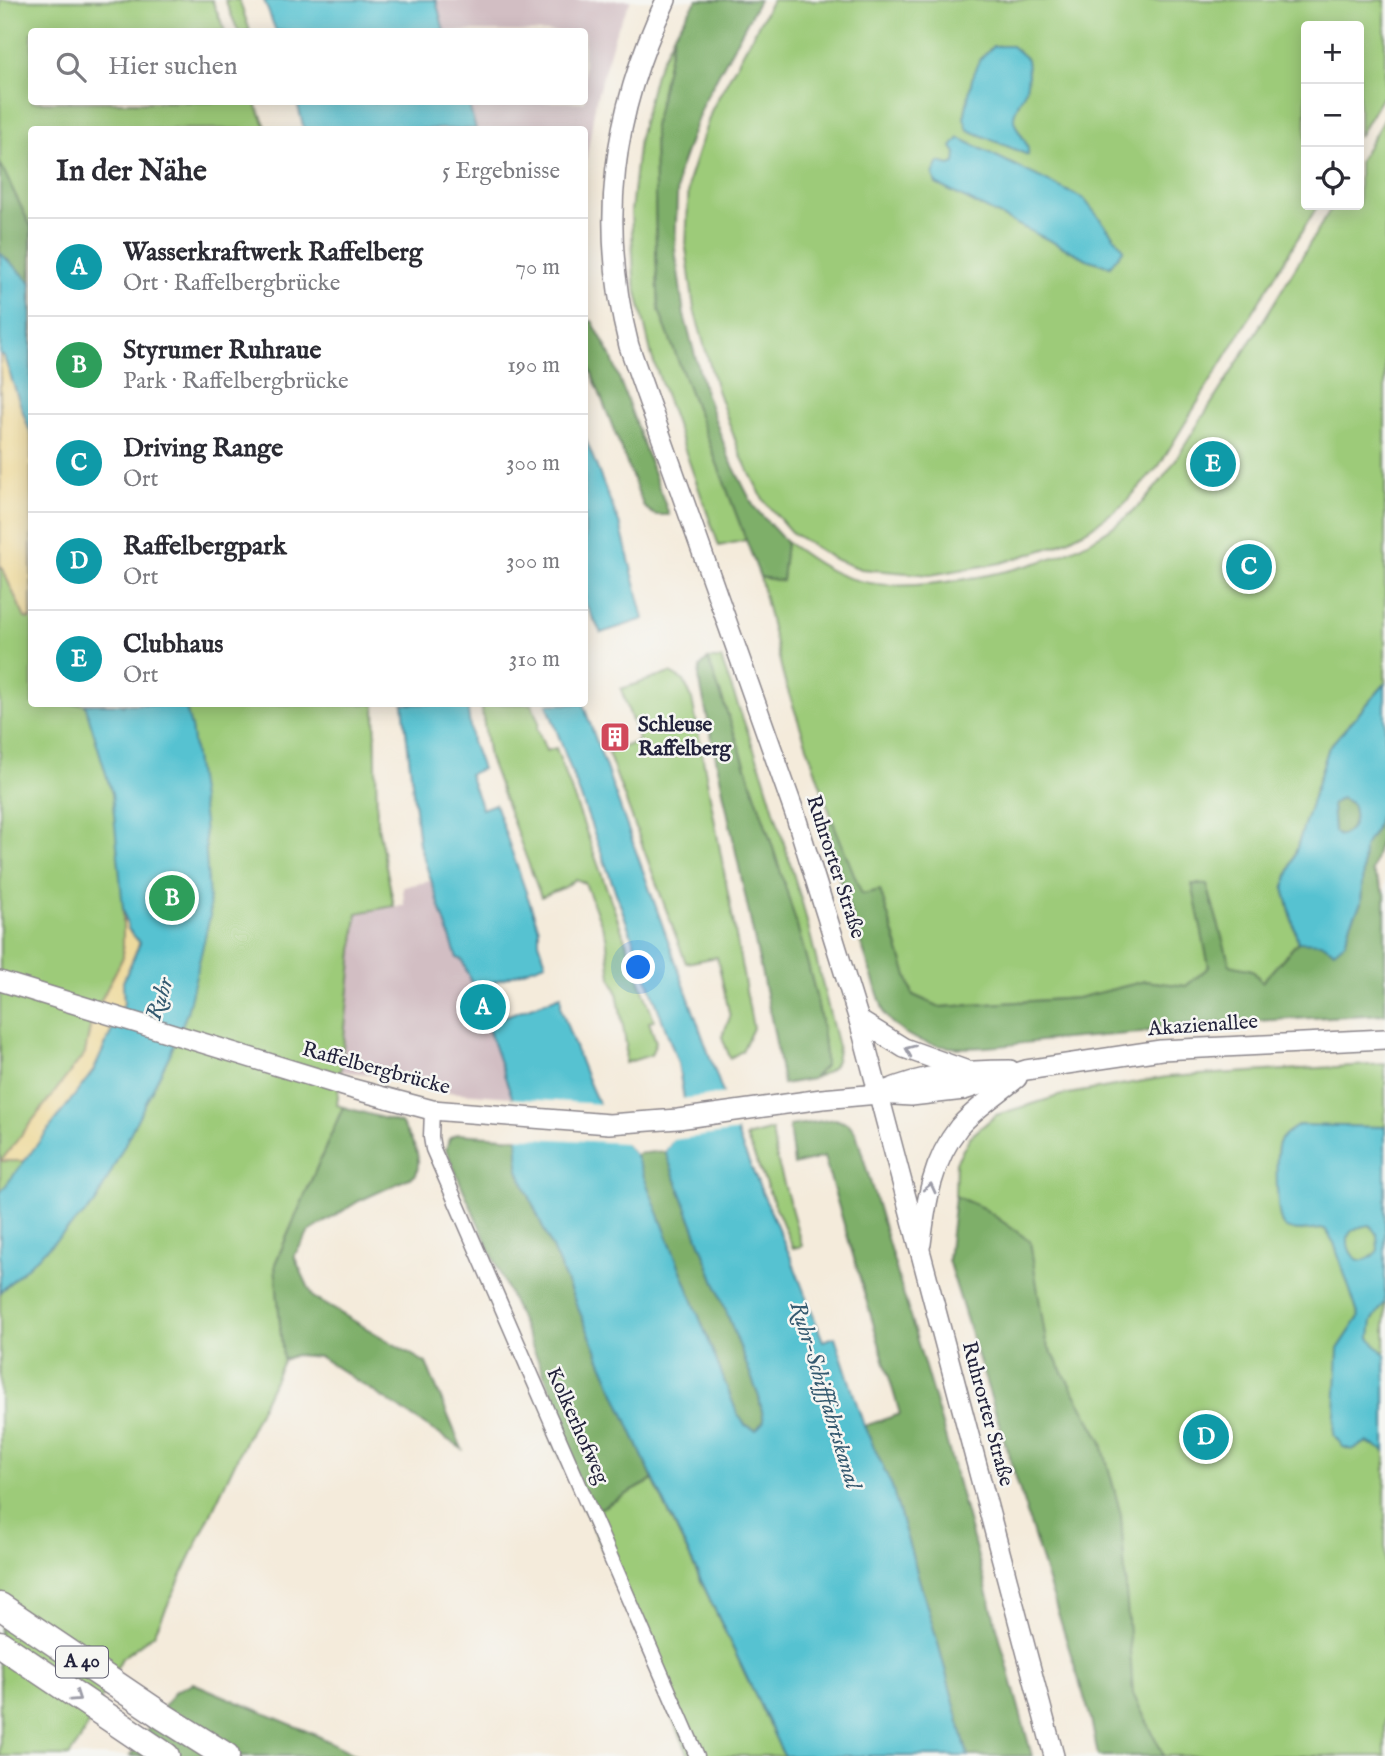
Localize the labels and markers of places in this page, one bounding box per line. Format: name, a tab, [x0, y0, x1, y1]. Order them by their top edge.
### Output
pin: E	[1190, 438, 1236, 490]
pin: C	[1226, 541, 1272, 593]
place label: Schleuse Raffelberg	[638, 712, 731, 763]
building icon: Schleuse Raffelberg	[598, 720, 632, 754]
pin: B	[149, 872, 195, 924]
pin: A	[460, 981, 506, 1033]
pin: D	[1183, 1411, 1229, 1463]

